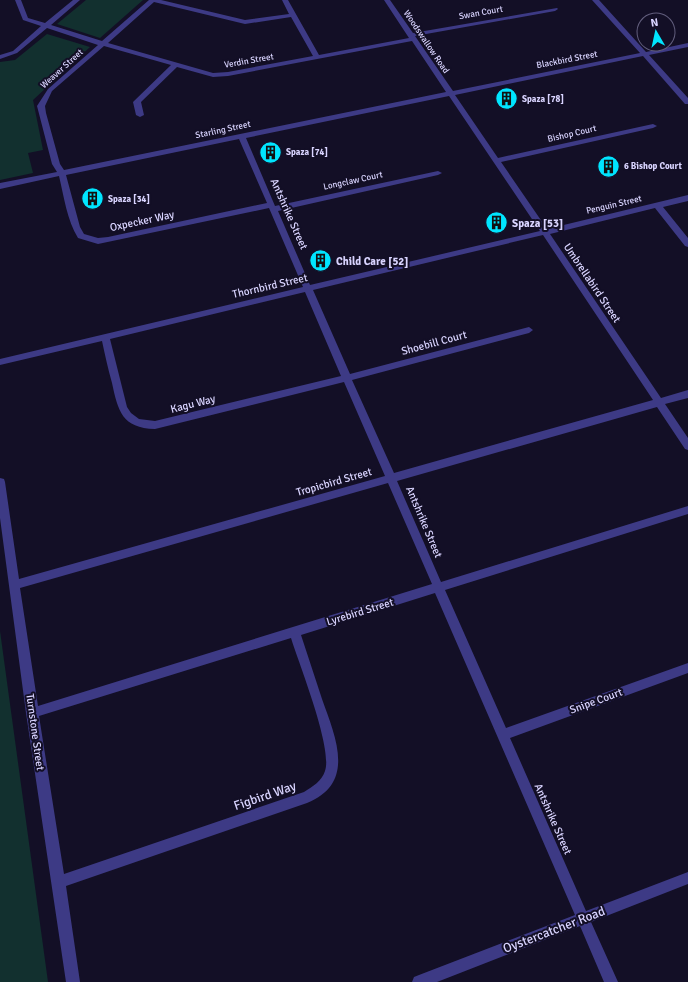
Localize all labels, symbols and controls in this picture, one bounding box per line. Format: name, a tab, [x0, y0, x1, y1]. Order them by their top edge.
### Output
street label: Swan Court	[458, 4, 504, 22]
street label: Woodswallow Road	[401, 8, 451, 76]
north arrow	[636, 12, 676, 52]
text: N	[650, 16, 659, 30]
street label: Weaver Street	[38, 47, 86, 91]
street label: Blackbird Street	[536, 49, 598, 71]
street label: Verdin Street	[223, 51, 275, 71]
building icon: Spaza [78]	[494, 86, 520, 112]
place label: Spaza [78]	[522, 94, 564, 105]
street label: Starling Street	[194, 119, 252, 141]
street label: Bishop Court	[547, 123, 597, 145]
building icon: Spaza [74]	[258, 139, 284, 165]
place label: Spaza [74]	[286, 147, 328, 158]
building icon: 6 Bishop Court	[595, 153, 621, 179]
place label: 6 Bishop Court	[624, 161, 682, 172]
street label: Longclaw Court	[322, 169, 384, 193]
street label: Antshrike Street	[268, 176, 311, 252]
building icon: Spaza [34]	[79, 186, 105, 212]
street label: Penguin Street	[585, 193, 643, 217]
place label: Spaza [34]	[108, 194, 150, 205]
street label: Oxpecker Way	[109, 208, 176, 234]
building icon: Spaza [53]	[484, 210, 510, 236]
place label: Spaza [53]	[512, 217, 563, 230]
street label: Umbrellabird Street	[561, 241, 623, 325]
building icon: Child Care [52]	[308, 248, 334, 274]
place label: Child Care [52]	[336, 255, 409, 268]
street label: Thornbird Street	[231, 271, 309, 301]
street label: Shoebill Court	[400, 328, 468, 358]
street label: Kagu Way	[169, 392, 218, 416]
street label: Tropicbird Street	[295, 465, 373, 499]
street label: Antshrike Street	[403, 484, 445, 560]
street label: Lyrebird Street	[325, 596, 395, 628]
street label: Snipe Court	[568, 685, 624, 717]
street label: Turnstone Street	[23, 693, 47, 771]
street label: Figbird Way	[232, 778, 298, 814]
street label: Antshrike Street	[532, 781, 575, 857]
street label: Oystercatcher Road	[501, 903, 607, 957]

